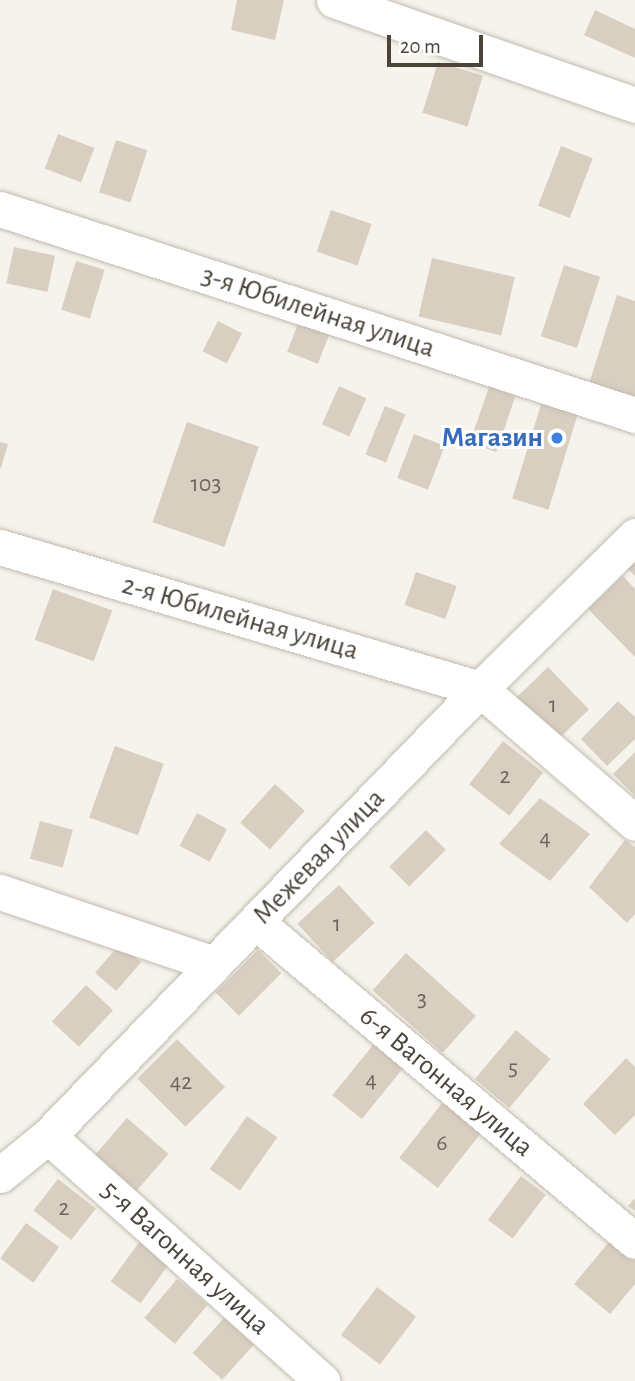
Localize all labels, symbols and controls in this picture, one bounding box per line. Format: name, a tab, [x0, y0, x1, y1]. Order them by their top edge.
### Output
scale bar	[390, 21, 486, 65]
text: 20 m	[400, 36, 441, 57]
street label: 3-я Юбилейная улица	[197, 258, 439, 366]
place label: Магазин	[442, 421, 543, 455]
marker: Магазин	[549, 430, 565, 446]
house number: 103	[191, 471, 221, 499]
street label: 2-я Юбилейная улица	[118, 568, 362, 668]
house number: 1	[549, 692, 557, 720]
house number: 2	[500, 763, 510, 791]
street label: Межевая улица	[246, 782, 392, 932]
house number: 4	[539, 825, 551, 853]
house number: 1	[333, 911, 341, 939]
house number: 3	[417, 986, 427, 1014]
street label: 6-я Вагонная улица	[352, 1000, 540, 1164]
house number: 5	[508, 1055, 518, 1083]
house number: 4	[365, 1067, 377, 1095]
house number: 42	[170, 1069, 192, 1097]
house number: 6	[436, 1130, 448, 1158]
street label: 5-я Вагонная улица	[94, 1174, 276, 1342]
house number: 2	[59, 1195, 69, 1223]

